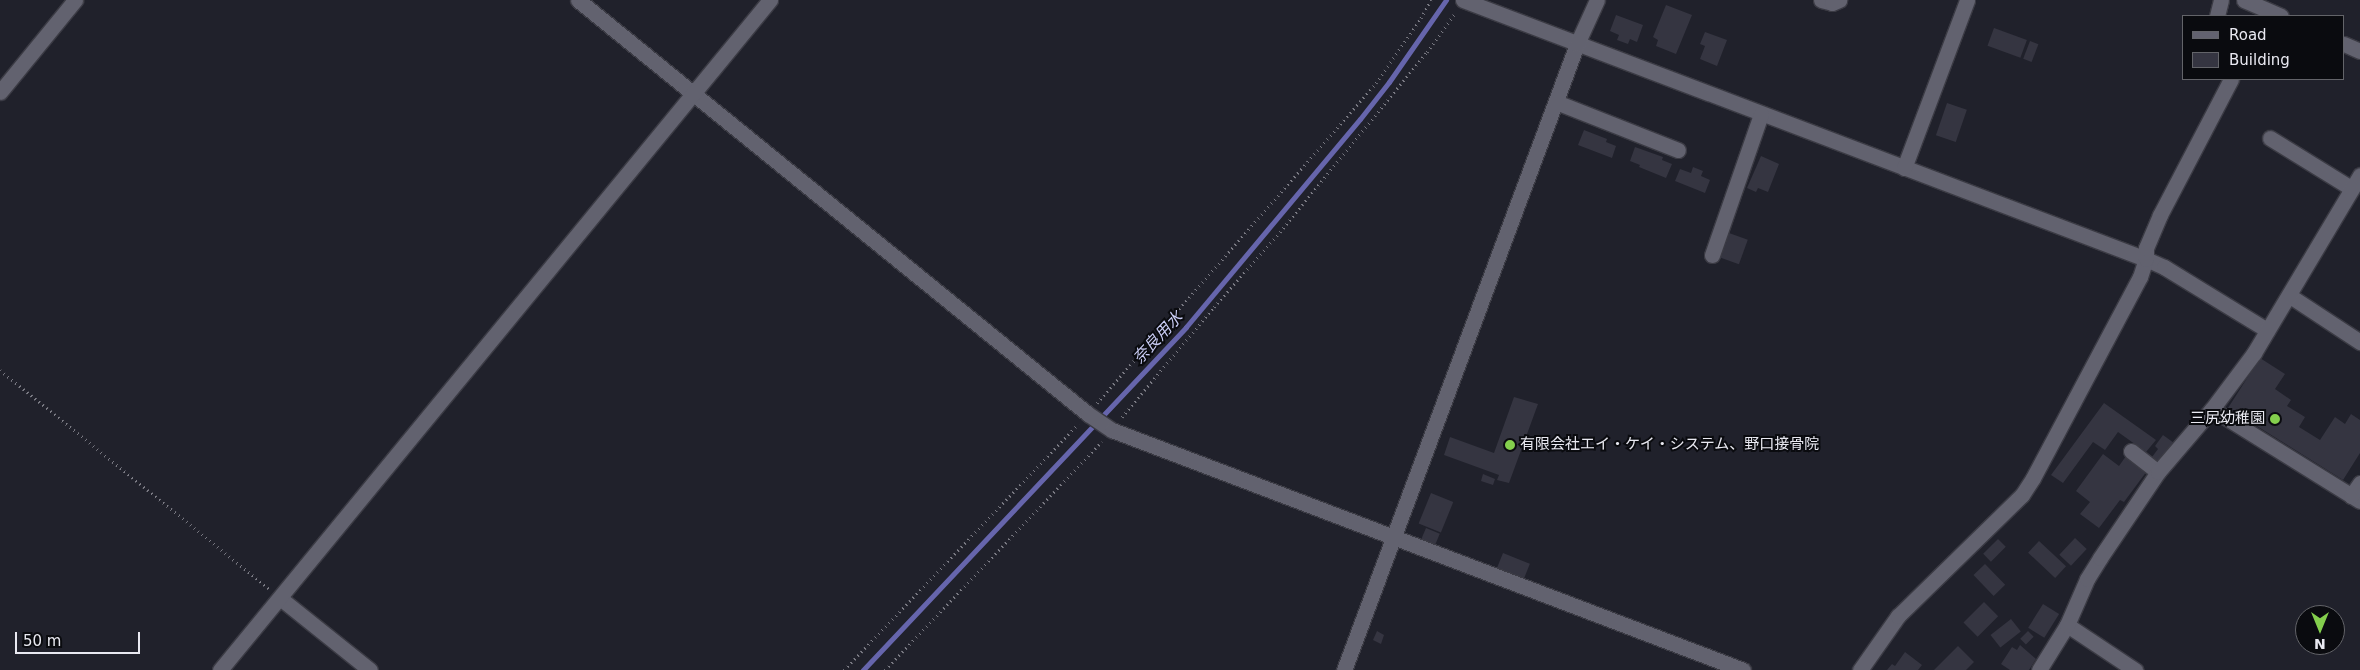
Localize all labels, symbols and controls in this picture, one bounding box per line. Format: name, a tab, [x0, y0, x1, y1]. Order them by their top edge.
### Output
legend	[2182, 15, 2345, 80]
text: Road	[2229, 26, 2267, 44]
text: Building	[2229, 51, 2290, 69]
water label: 奈良用水	[1129, 308, 1187, 368]
place label: 三尻幼稚園	[2190, 410, 2265, 428]
marker: 三尻幼稚園	[2269, 413, 2281, 425]
place label: 有限会社エイ・ケイ・システム、野口接骨院	[1520, 436, 1820, 454]
marker: 有限会社エイ・ケイ・システム、野口接骨院	[1504, 439, 1516, 451]
north arrow	[2295, 605, 2345, 655]
scale bar	[18, 622, 142, 654]
text: 50 m	[23, 632, 61, 650]
text: N	[2314, 636, 2326, 652]

